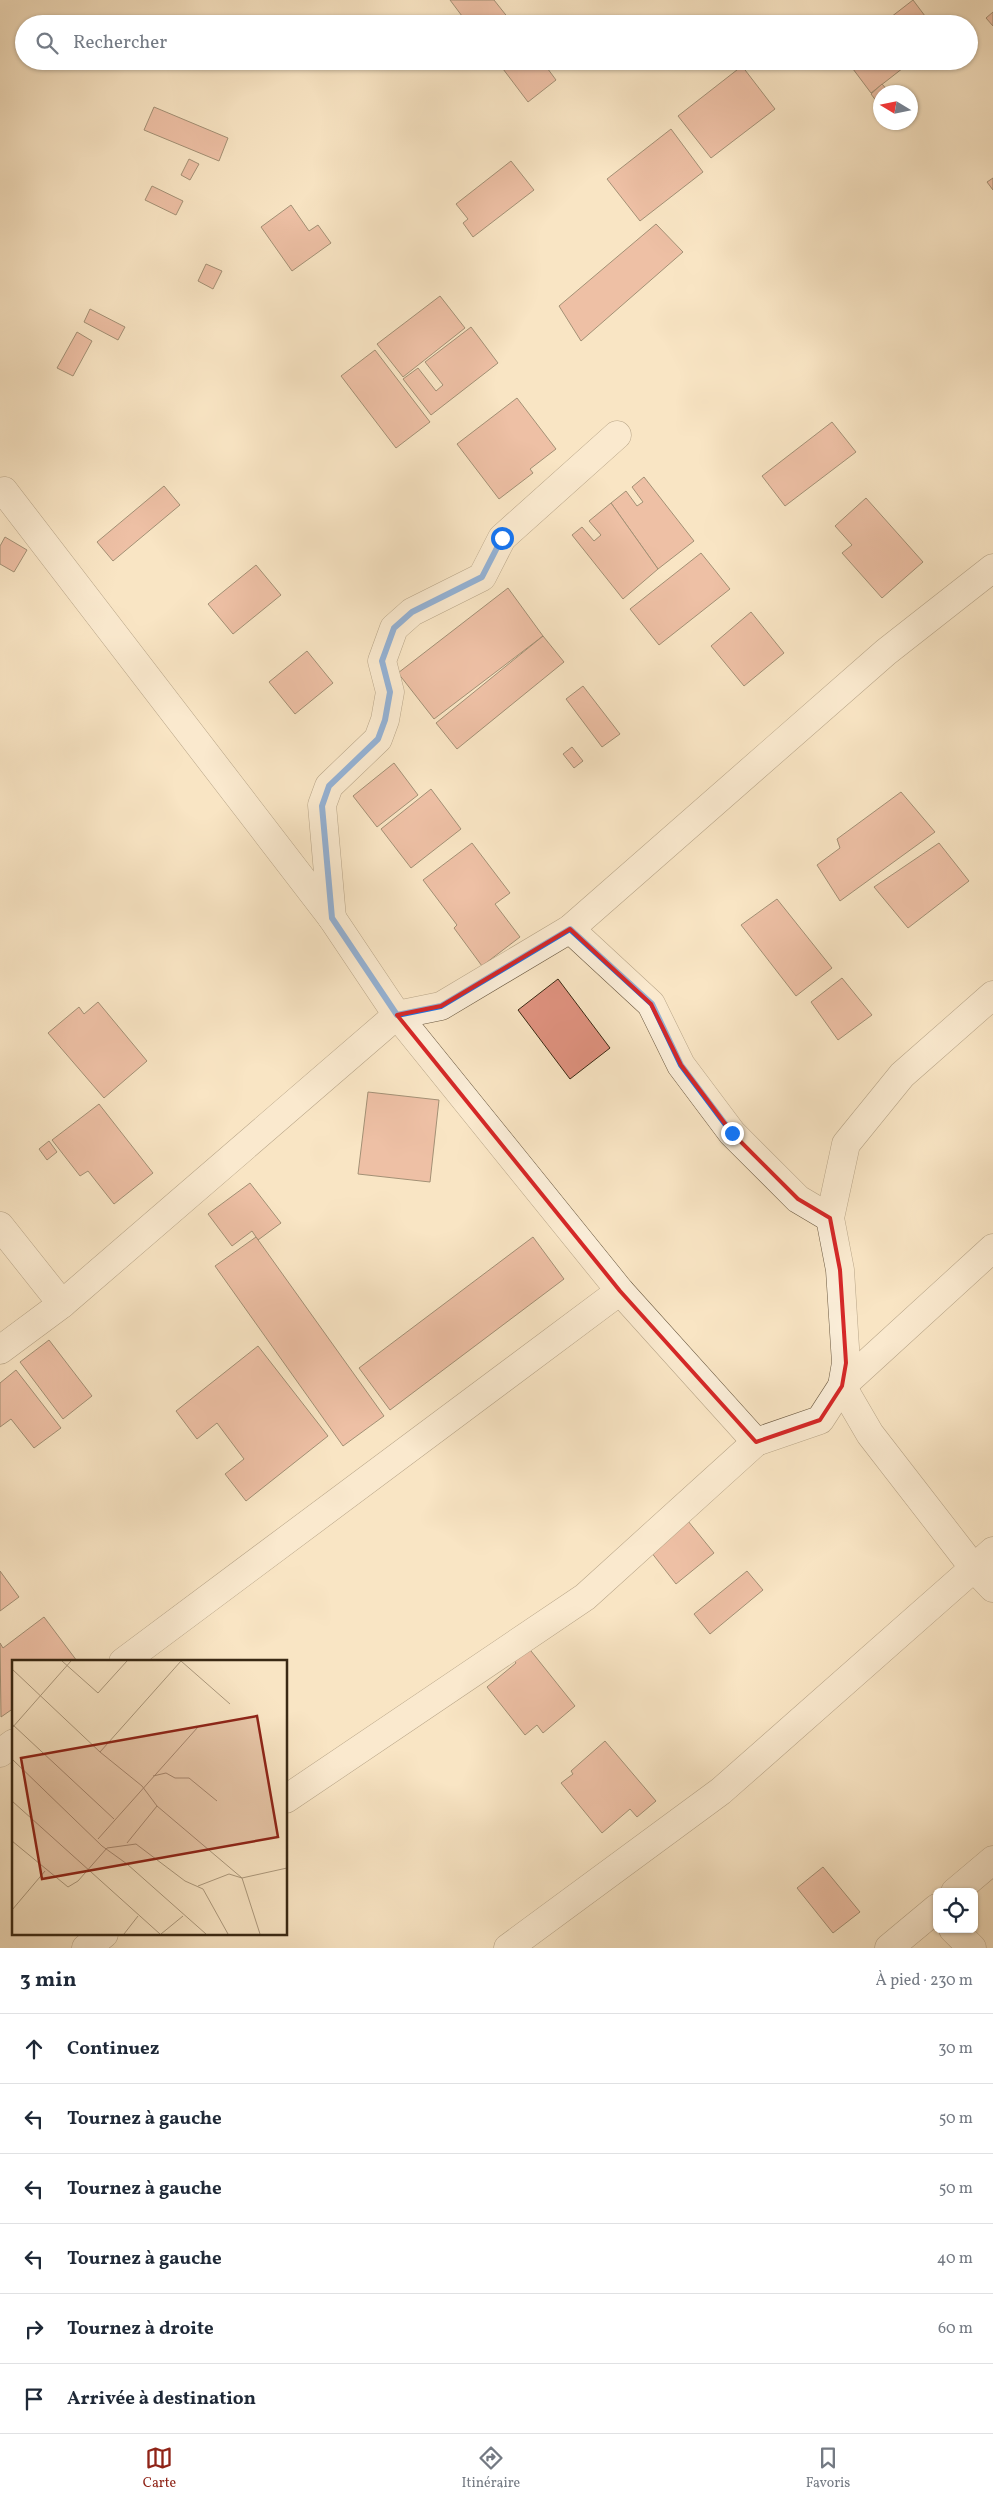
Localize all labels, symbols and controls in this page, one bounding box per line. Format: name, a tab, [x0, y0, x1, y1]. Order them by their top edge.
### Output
search box	[15, 15, 978, 70]
icon: search	[33, 29, 61, 57]
text: Rechercher	[73, 30, 167, 56]
north arrow	[873, 85, 918, 130]
route start	[491, 527, 514, 550]
route end	[721, 1122, 744, 1145]
inset map	[12, 1660, 288, 1936]
map controls	[933, 1888, 978, 1933]
button: locate	[933, 1888, 978, 1933]
text: 3 min	[20, 1966, 76, 1995]
text: À pied · 230 m	[875, 1970, 973, 1992]
icon: ahead	[20, 2035, 48, 2063]
text: Continuez	[67, 2036, 159, 2062]
text: 30 m	[938, 2038, 973, 2060]
icon: left	[20, 2105, 48, 2133]
text: Tournez à gauche	[67, 2106, 222, 2132]
text: 50 m	[939, 2108, 973, 2130]
icon: left	[20, 2175, 48, 2203]
text: Tournez à gauche	[67, 2176, 222, 2202]
text: 50 m	[939, 2178, 973, 2200]
icon: left	[20, 2245, 48, 2273]
text: Tournez à gauche	[67, 2246, 222, 2272]
text: 40 m	[937, 2248, 973, 2270]
icon: right	[20, 2315, 48, 2343]
text: Tournez à droite	[67, 2316, 214, 2342]
text: 60 m	[938, 2318, 973, 2340]
icon: arrive	[20, 2385, 48, 2413]
text: Arrivée à destination	[67, 2386, 256, 2412]
tab: Carte	[143, 2444, 176, 2493]
tab: Itinéraire	[462, 2444, 520, 2493]
tab: Favoris	[806, 2444, 850, 2493]

